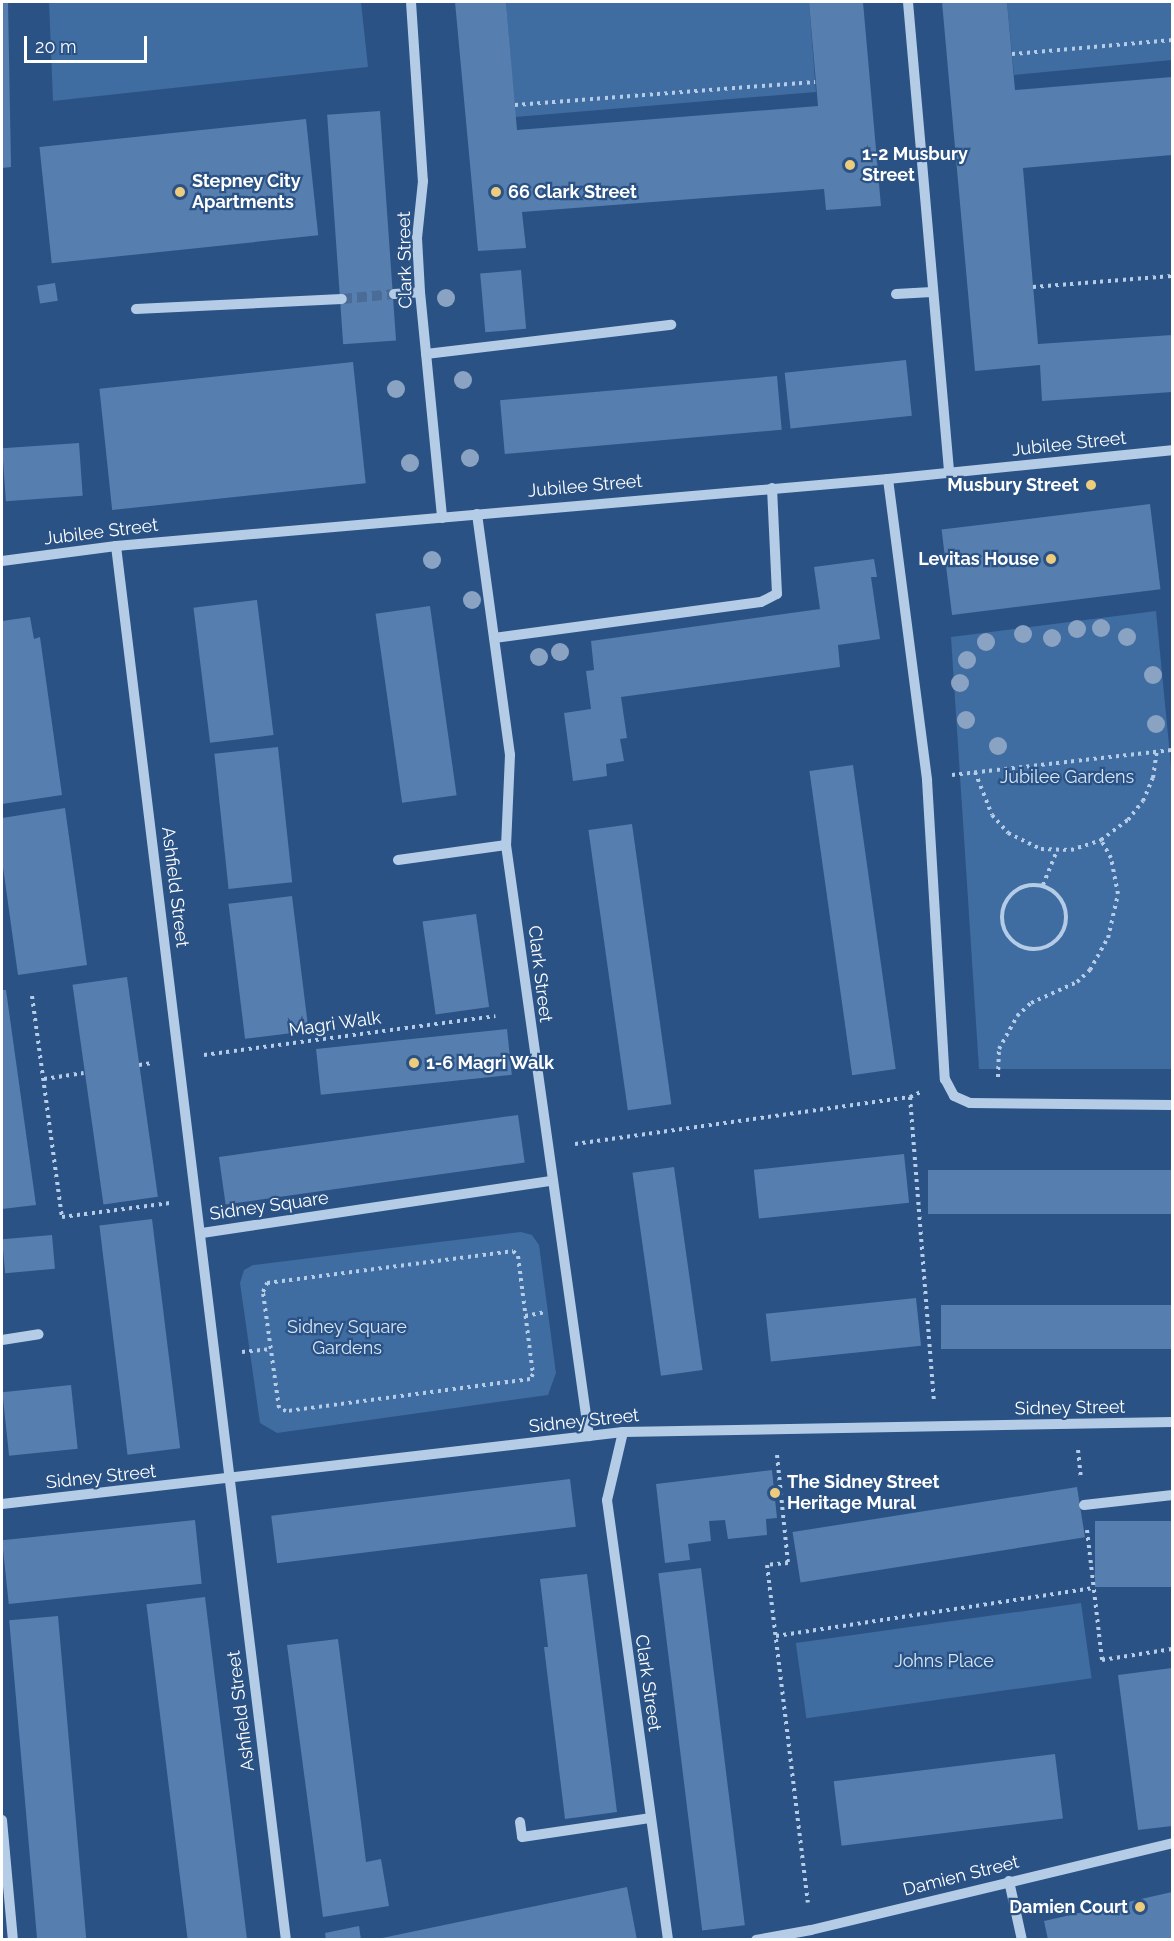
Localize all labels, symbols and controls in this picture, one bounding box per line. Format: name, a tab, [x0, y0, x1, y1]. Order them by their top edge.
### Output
scale bar	[27, 24, 150, 62]
text: 20 m	[35, 36, 77, 57]
place label: 1-2 Musbury Street	[862, 144, 968, 186]
marker: 1-2 Musbury Street	[843, 158, 857, 172]
place label: Stepney City Apartments	[192, 171, 301, 213]
place label: 66 Clark Street	[508, 181, 637, 203]
marker: Stepney City Apartments	[173, 185, 187, 199]
marker: 66 Clark Street	[489, 185, 503, 199]
street label: Clark Street	[393, 211, 417, 309]
street label: Jubilee Street	[1011, 427, 1127, 461]
street label: Jubilee Street	[527, 470, 643, 502]
place label: Musbury Street	[947, 474, 1079, 496]
marker: Musbury Street	[1084, 478, 1098, 492]
street label: Jubilee Street	[43, 514, 159, 550]
place label: Levitas House	[918, 548, 1039, 570]
marker: Levitas House	[1044, 552, 1058, 566]
park label: Jubilee Gardens	[1000, 766, 1134, 788]
street label: Ashfield Street	[157, 825, 193, 949]
street label: Clark Street	[523, 924, 557, 1024]
street label: Magri Walk	[287, 1007, 383, 1041]
place label: 1-6 Magri Walk	[426, 1052, 555, 1074]
marker: 1-6 Magri Walk	[407, 1056, 421, 1070]
street label: Sidney Square	[208, 1187, 330, 1225]
park label: Sidney Square Gardens	[287, 1317, 407, 1360]
street label: Sidney Street	[1014, 1396, 1126, 1420]
street label: Sidney Street	[528, 1404, 640, 1438]
street label: Sidney Street	[45, 1460, 157, 1494]
place label: The Sidney Street Heritage Mural	[787, 1472, 940, 1514]
marker: The Sidney Street Heritage Mural	[768, 1486, 782, 1500]
street label: Clark Street	[631, 1633, 665, 1733]
street label: Ashfield Street	[223, 1649, 259, 1773]
park label: Johns Place	[894, 1650, 994, 1672]
street label: Damien Street	[901, 1851, 1021, 1901]
place label: Damien Court	[1009, 1896, 1128, 1918]
marker: Damien Court	[1133, 1900, 1147, 1914]

